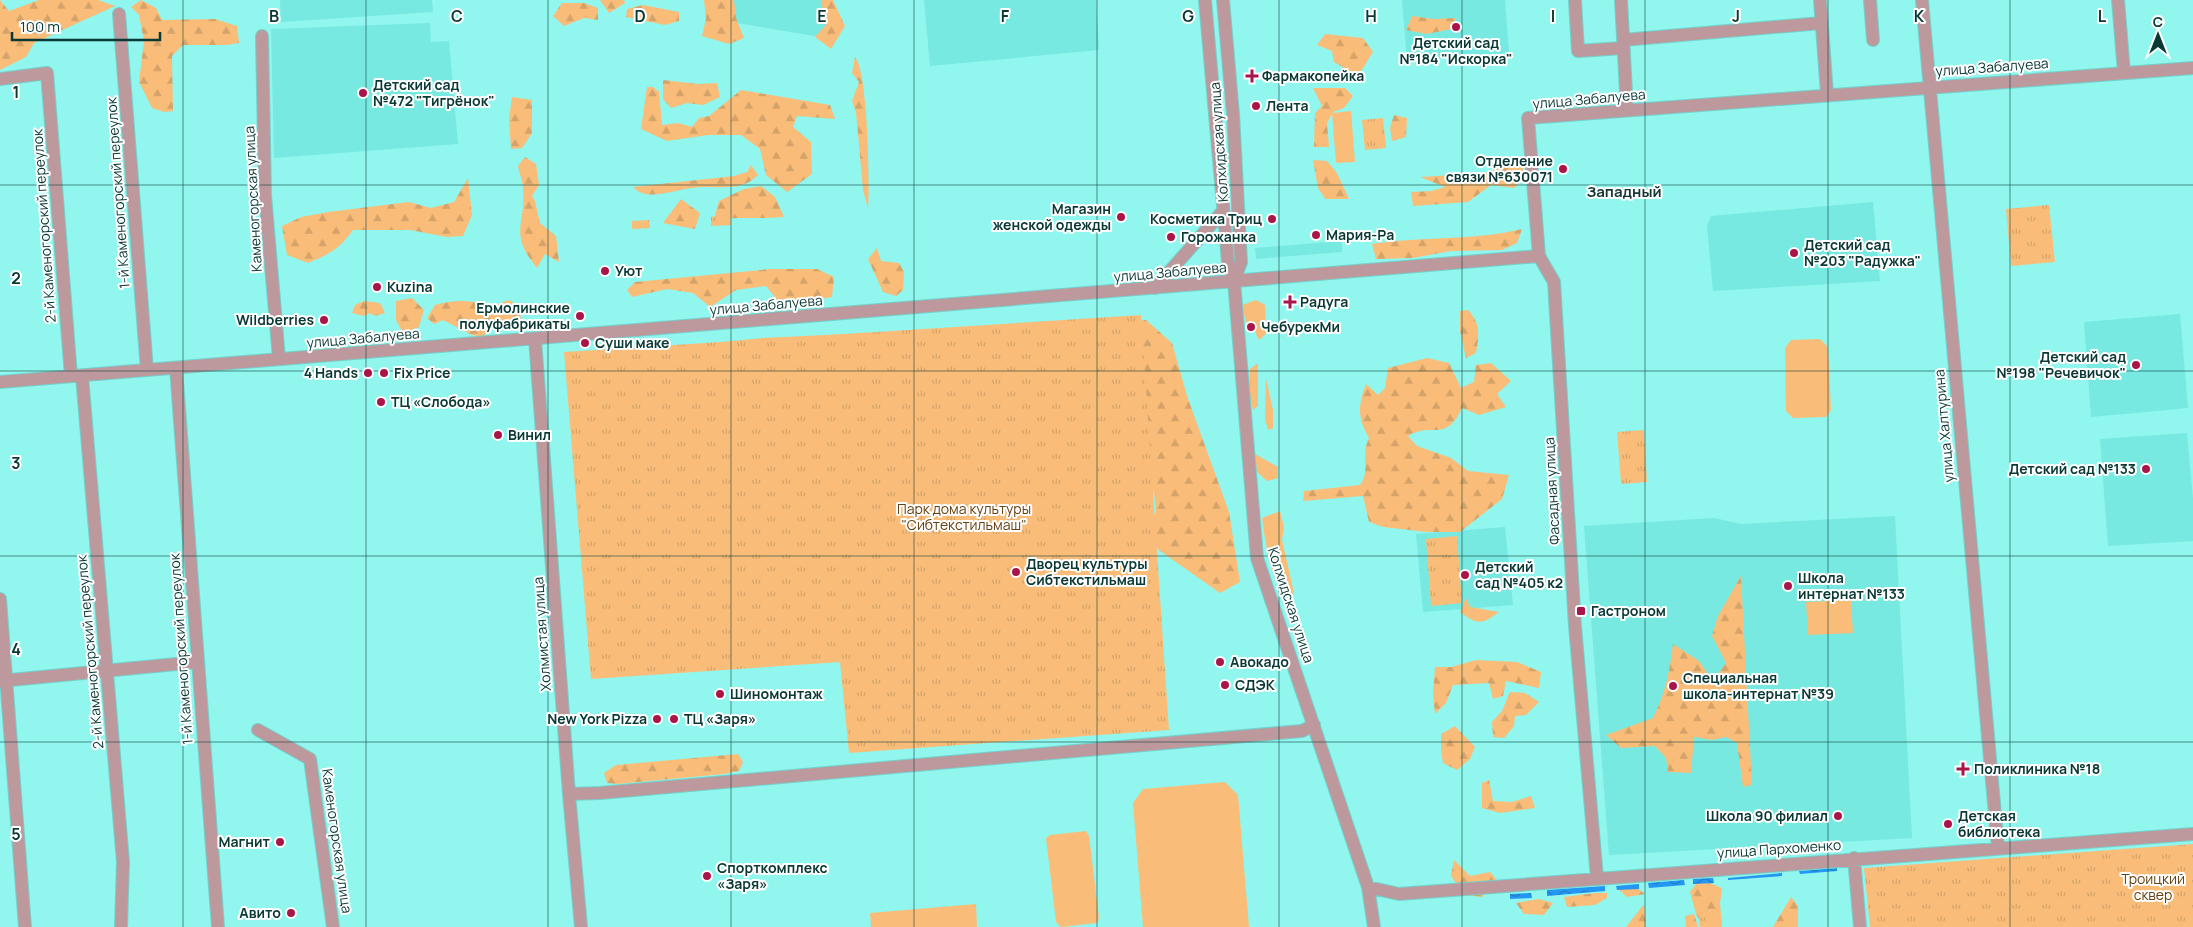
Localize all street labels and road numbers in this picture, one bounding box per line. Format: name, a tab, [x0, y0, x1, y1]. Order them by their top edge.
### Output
street label: улица Забалуева	[1935, 53, 2049, 80]
street label: Колхидская улица	[1205, 81, 1232, 203]
street label: улица Забалуева	[1532, 84, 1646, 113]
street label: 1-й Каменогорский переулок	[101, 96, 134, 289]
street label: Каменогорская улица	[239, 126, 266, 272]
street label: 2-й Каменогорский переулок	[27, 127, 60, 324]
street label: улица Забалуева	[1113, 257, 1227, 286]
street label: улица Забалуева	[709, 290, 823, 319]
street label: улица Забалуева	[306, 323, 420, 352]
street label: улица Халтурина	[1929, 369, 1958, 483]
street label: Фасадная улица	[1539, 437, 1564, 545]
street label: Колхидская улица	[1264, 545, 1319, 665]
street label: 1-й Каменогорский переулок	[164, 552, 197, 745]
street label: 2-й Каменогорский переулок	[71, 553, 107, 750]
street label: Холмистая улица	[528, 576, 555, 692]
street label: Каменогорская улица	[318, 767, 357, 915]
street label: улица Пархоменко	[1716, 835, 1842, 862]

